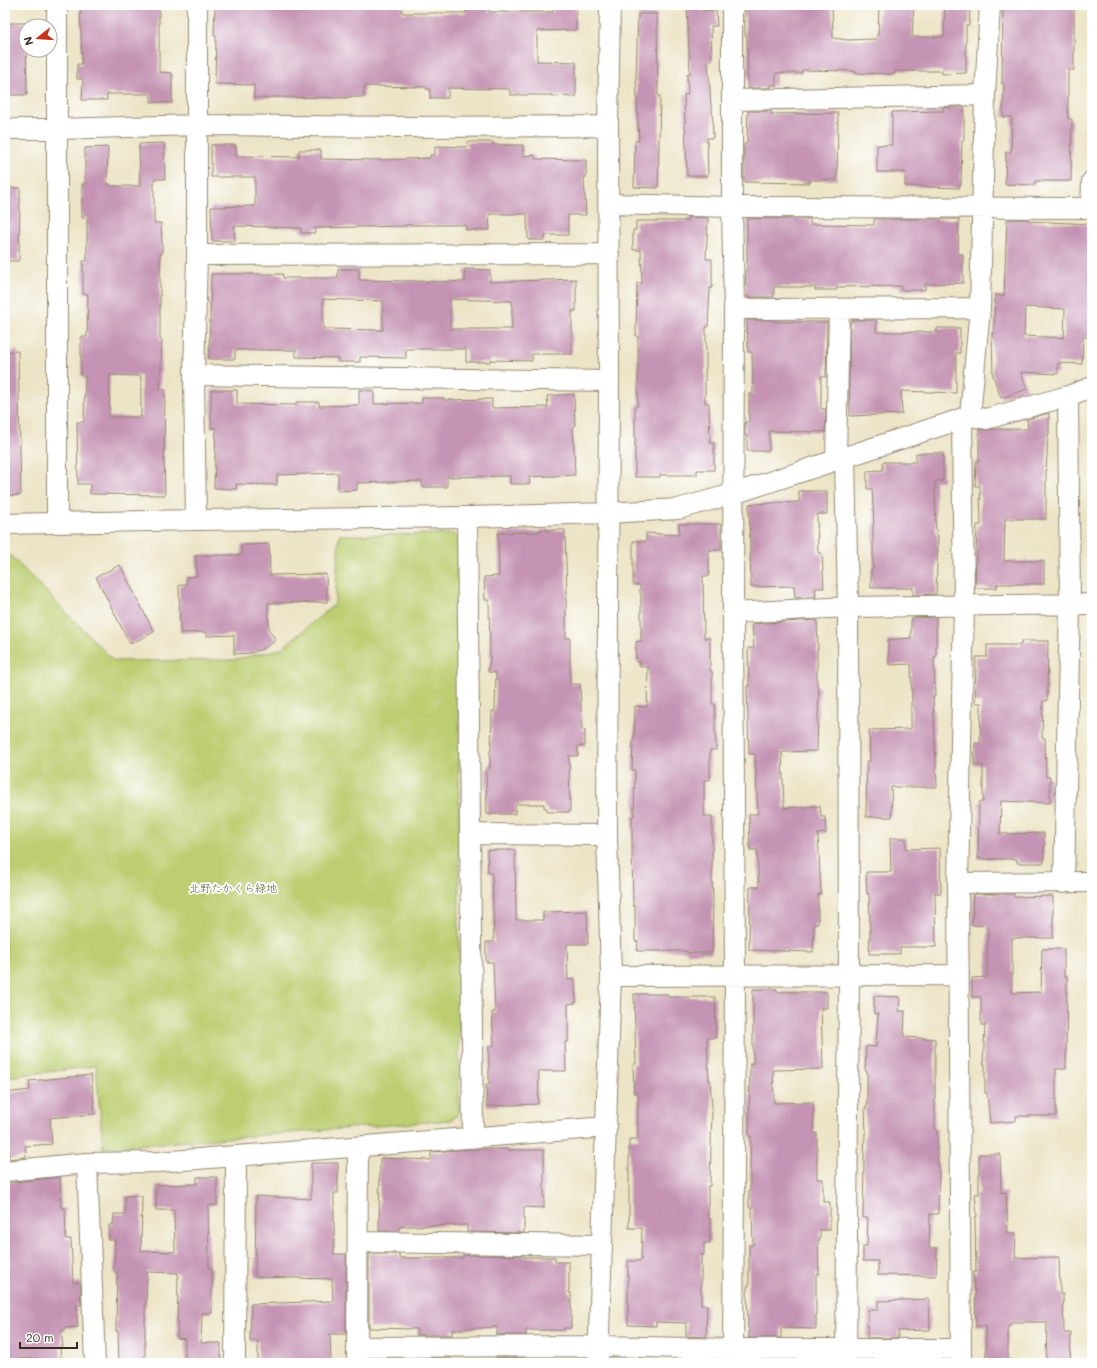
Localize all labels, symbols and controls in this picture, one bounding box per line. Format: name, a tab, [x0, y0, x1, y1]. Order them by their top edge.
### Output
north arrow	[18, 18, 58, 58]
text: N	[20, 35, 36, 47]
park label: 北野たかくら緑地	[189, 880, 277, 895]
scale bar	[20, 1324, 77, 1350]
text: 20 m	[26, 1329, 54, 1345]

